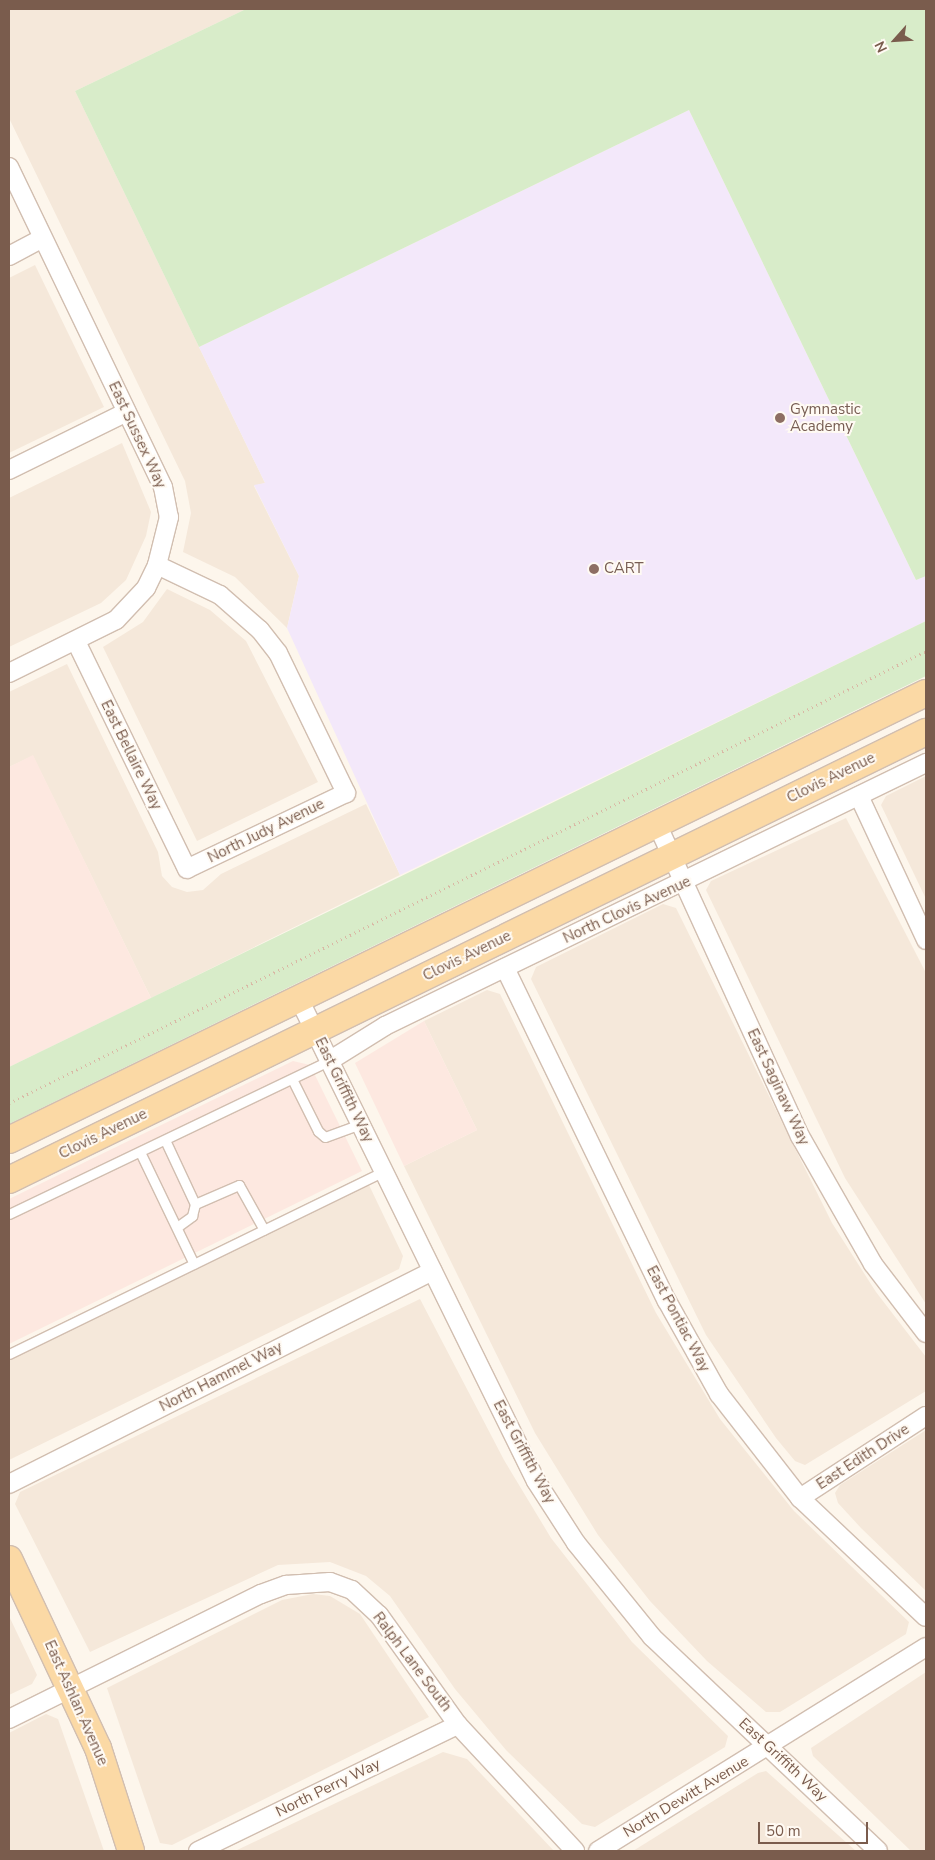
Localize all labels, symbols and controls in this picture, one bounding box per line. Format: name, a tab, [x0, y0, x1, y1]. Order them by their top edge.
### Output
north arrow	[870, 15, 920, 65]
text: N	[870, 38, 892, 56]
street label: East Sussex Way	[104, 379, 170, 491]
place label: Gymnastic Academy	[790, 400, 861, 435]
marker: Gymnastic Academy	[774, 412, 786, 424]
place label: CART	[604, 560, 644, 578]
marker: CART	[588, 563, 600, 575]
street label: East Bellaire Way	[97, 697, 165, 813]
street label: Clovis Avenue	[784, 749, 878, 807]
street label: North Judy Avenue	[205, 795, 327, 867]
street label: North Clovis Avenue	[560, 873, 694, 947]
street label: Clovis Avenue	[420, 927, 514, 985]
street label: East Saginaw Way	[743, 1026, 813, 1148]
street label: East Griffith Way	[311, 1035, 377, 1145]
street label: Clovis Avenue	[56, 1105, 150, 1163]
street label: East Pontiac Way	[642, 1263, 714, 1375]
street label: North Hammel Way	[157, 1338, 285, 1416]
street label: East Griffith Way	[489, 1397, 559, 1507]
street label: East Edith Drive	[813, 1420, 913, 1494]
street label: Ralph Lane South	[369, 1609, 455, 1715]
street label: East Ashlan Avenue	[40, 1638, 112, 1768]
street label: East Griffith Way	[735, 1714, 831, 1806]
street label: North Dewitt Avenue	[620, 1752, 752, 1842]
street label: North Perry Way	[273, 1755, 383, 1821]
scale bar	[760, 1812, 870, 1844]
text: 50 m	[766, 1821, 801, 1841]

